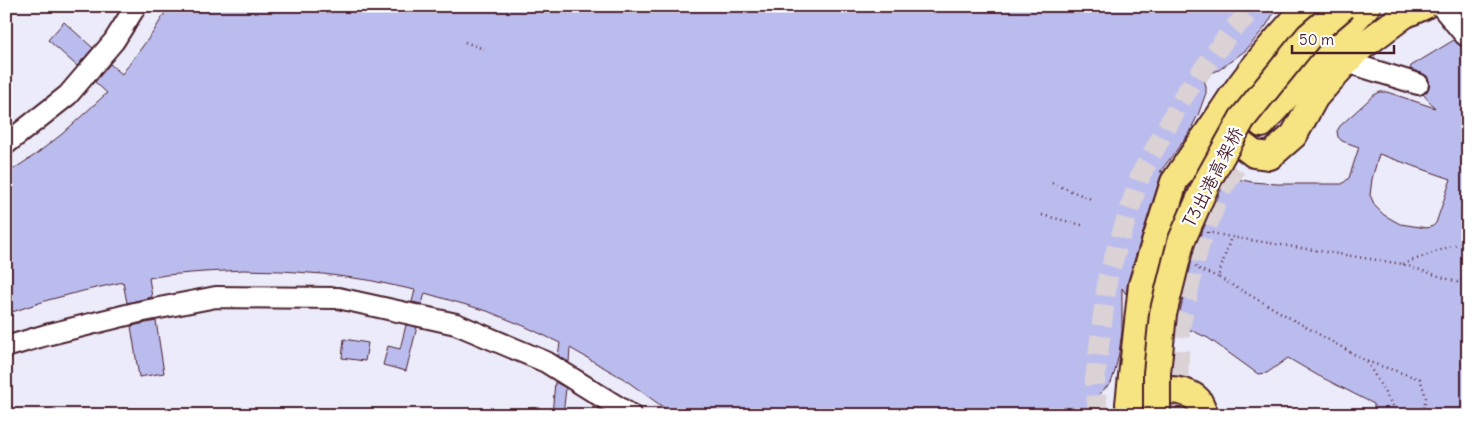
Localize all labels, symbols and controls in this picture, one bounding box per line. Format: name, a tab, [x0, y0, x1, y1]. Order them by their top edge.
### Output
scale bar	[1292, 22, 1394, 54]
text: 50 m	[1299, 30, 1334, 49]
street label: T3出港高架桥	[1177, 123, 1248, 231]

